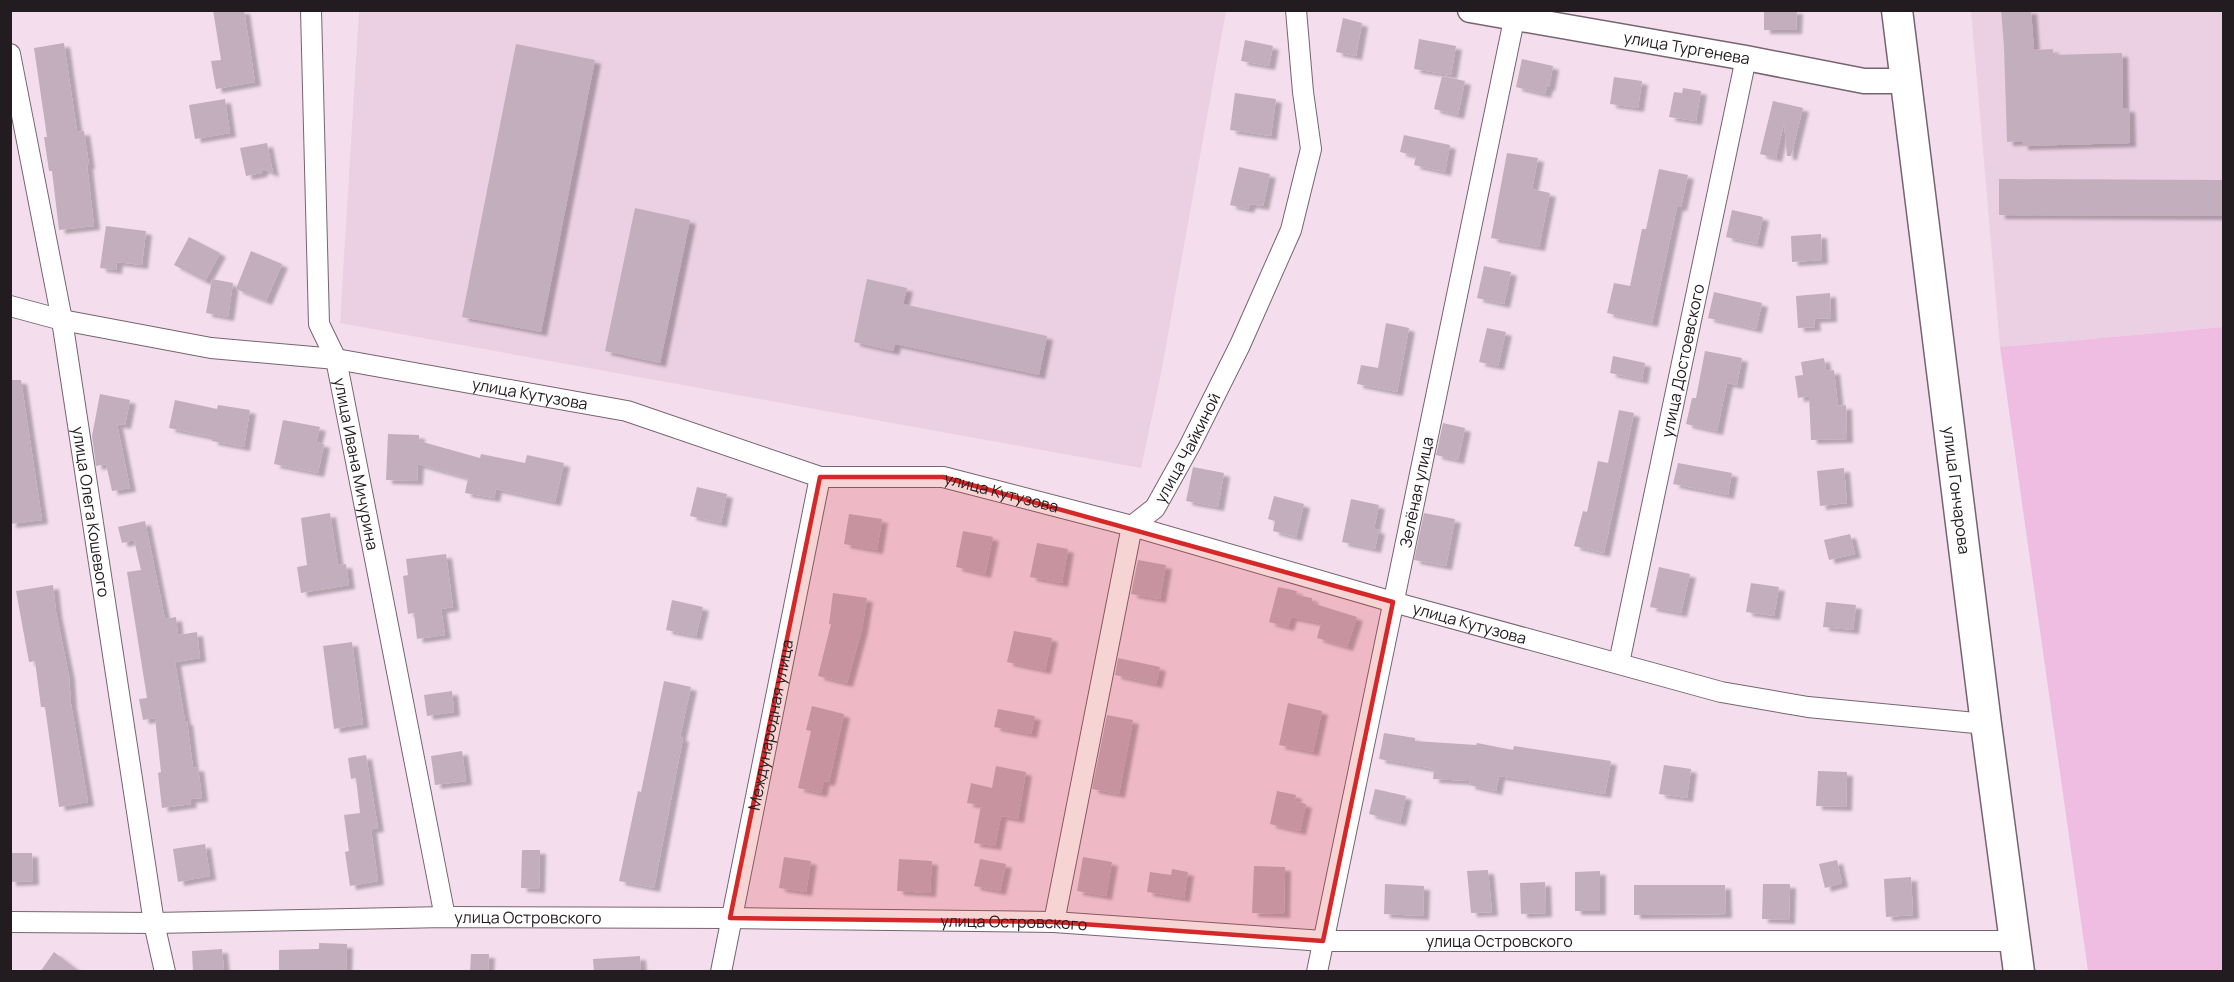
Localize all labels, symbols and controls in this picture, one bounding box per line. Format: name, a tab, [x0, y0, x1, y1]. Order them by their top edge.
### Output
street label: улица Тургенева	[1622, 26, 1752, 69]
street label: улица Достоевского	[1656, 282, 1709, 439]
street label: улица Кутузова	[470, 373, 590, 415]
street label: улица Ивана Мичурина	[329, 376, 384, 552]
street label: улица Чайкиной	[1149, 389, 1225, 507]
street label: улица Олега Кошевого	[67, 425, 115, 599]
street label: улица Гончарова	[1938, 425, 1976, 555]
street label: Зелёная улица	[1394, 435, 1438, 550]
street label: улица Кутузова	[942, 467, 1061, 518]
street label: улица Кутузова	[1410, 597, 1529, 649]
street label: Международная улица	[743, 637, 798, 812]
street label: улица Островского	[454, 906, 602, 929]
street label: улица Островского	[940, 910, 1088, 935]
street label: улица Островского	[1426, 930, 1573, 952]

